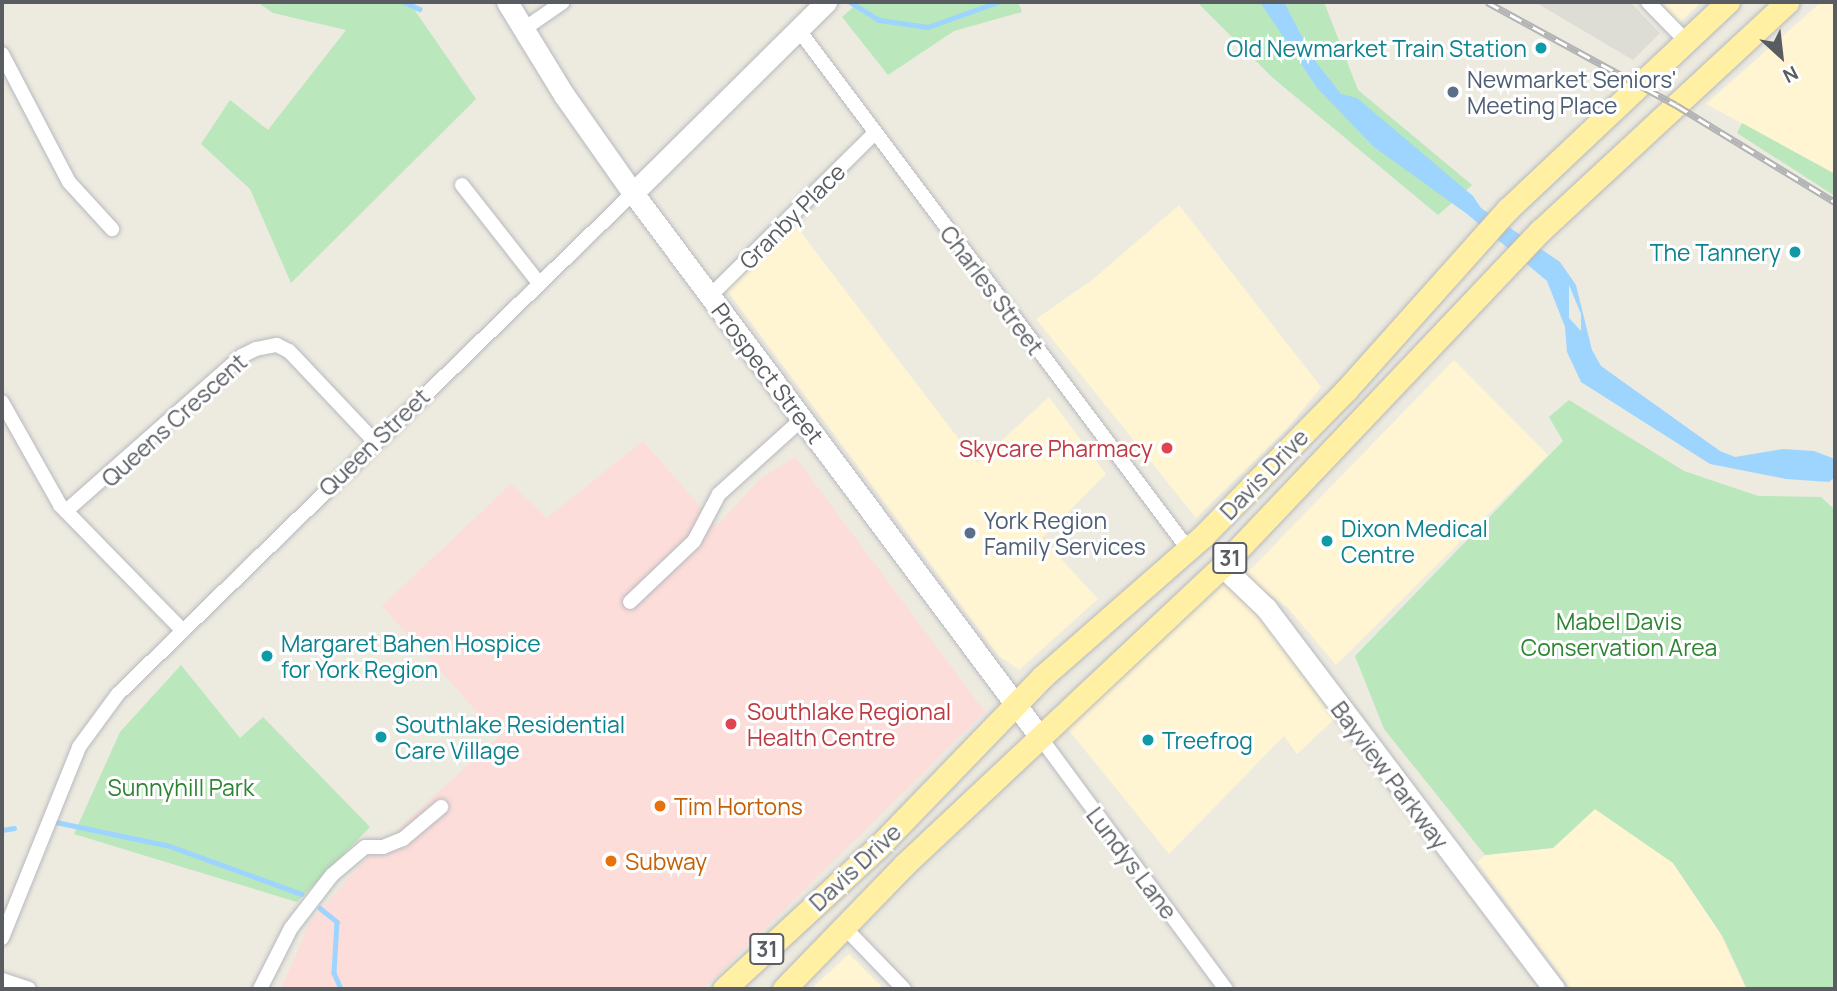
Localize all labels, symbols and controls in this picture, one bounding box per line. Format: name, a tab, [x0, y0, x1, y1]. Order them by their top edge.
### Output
north arrow	[1746, 21, 1816, 91]
place label: Old Newmarket Train Station	[1227, 34, 1527, 62]
marker: Old Newmarket Train Station	[1533, 40, 1549, 56]
text: N	[1779, 60, 1803, 89]
place label: Newmarket Seniors' Meeting Place	[1467, 65, 1677, 119]
marker: Newmarket Seniors' Meeting Place	[1445, 84, 1461, 100]
street label: Granby Place	[733, 157, 851, 275]
street label: Charles Street	[935, 220, 1049, 360]
place label: The Tannery	[1650, 238, 1781, 266]
marker: The Tannery	[1787, 244, 1803, 260]
street label: Prospect Street	[706, 297, 830, 449]
street label: Queens Crescent	[96, 348, 252, 492]
street label: Queen Street	[313, 383, 435, 501]
street label: Davis Drive	[1214, 423, 1314, 525]
place label: Skycare Pharmacy	[959, 434, 1153, 462]
marker: Skycare Pharmacy	[1159, 440, 1175, 456]
place label: York Region Family Services	[984, 506, 1146, 560]
place label: Dixon Medical Centre	[1341, 514, 1488, 568]
marker: York Region Family Services	[962, 525, 978, 541]
marker: Dixon Medical Centre	[1319, 533, 1335, 549]
road number: 31	[1211, 540, 1249, 576]
park label: Mabel Davis Conservation Area	[1521, 607, 1717, 661]
place label: Margaret Bahen Hospice for York Region	[281, 629, 541, 683]
marker: Margaret Bahen Hospice for York Region	[259, 648, 275, 664]
street label: Bayview Parkway	[1326, 696, 1454, 854]
place label: Southlake Regional Health Centre	[747, 697, 951, 751]
place label: Southlake Residential Care Village	[395, 710, 625, 764]
marker: Southlake Regional Health Centre	[721, 714, 741, 734]
place label: Treefrog	[1162, 726, 1253, 754]
marker: Southlake Residential Care Village	[373, 729, 389, 745]
marker: Treefrog	[1140, 732, 1156, 748]
park label: Sunnyhill Park	[107, 773, 255, 801]
place label: Tim Hortons	[674, 792, 803, 820]
marker: Tim Hortons	[652, 798, 668, 814]
street label: Lundys Lane	[1081, 802, 1183, 924]
street label: Davis Drive	[803, 818, 907, 916]
place label: Subway	[625, 847, 707, 875]
marker: Subway	[603, 853, 619, 869]
road number: 31	[748, 932, 786, 967]

